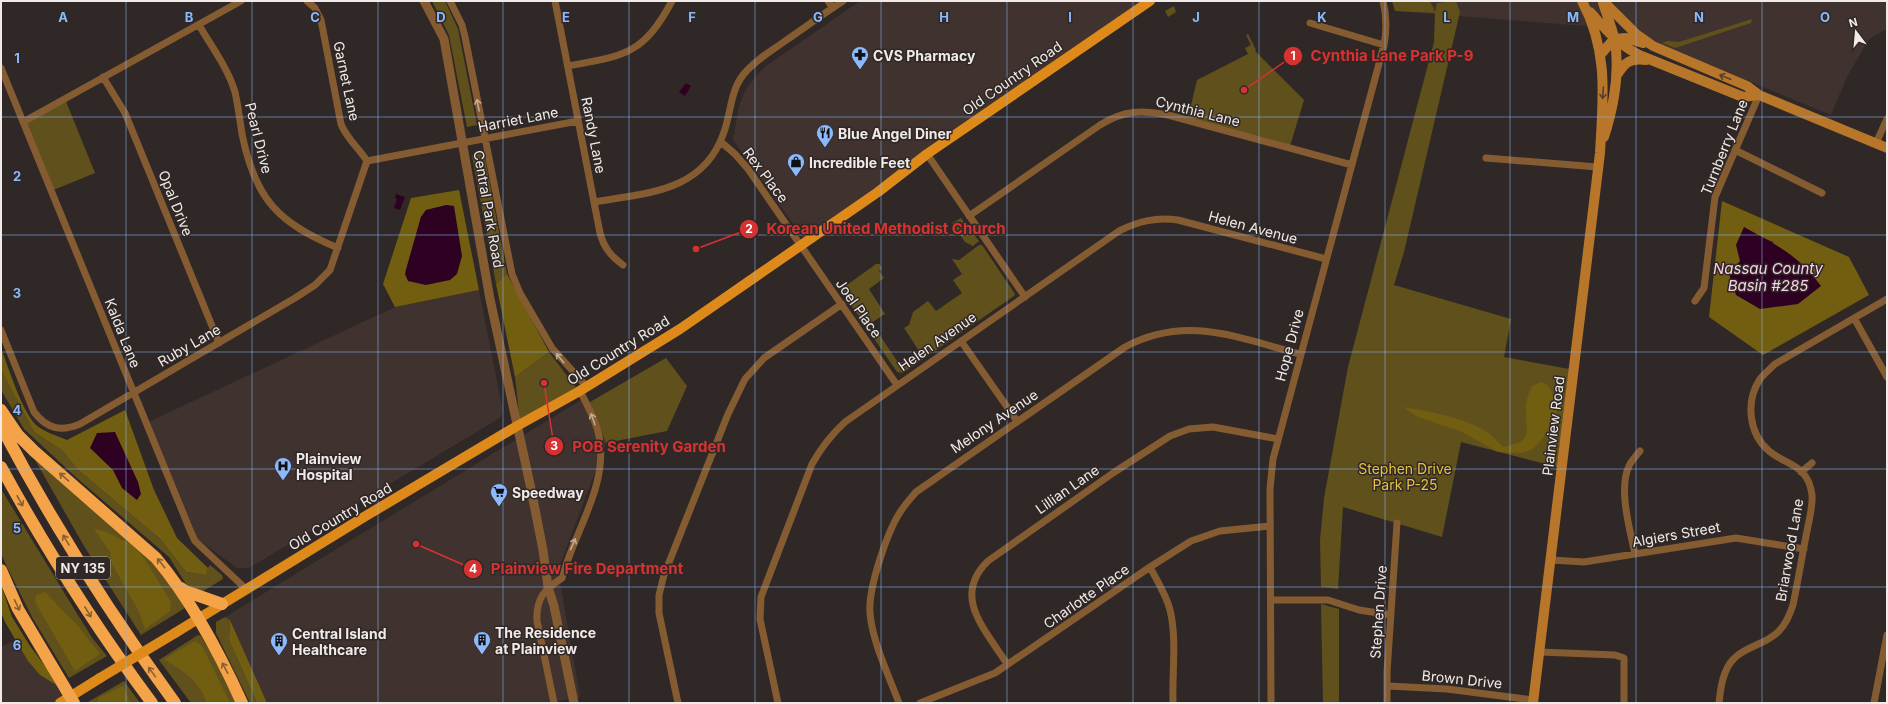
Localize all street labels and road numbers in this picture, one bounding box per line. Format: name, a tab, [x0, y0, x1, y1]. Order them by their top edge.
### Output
street label: Old Country Road	[959, 37, 1065, 119]
street label: Garnet Lane	[330, 40, 364, 122]
street label: Cynthia Lane	[1154, 92, 1242, 130]
street label: Randy Lane	[578, 95, 610, 175]
street label: Turnberry Lane	[1697, 97, 1751, 197]
street label: Pearl Drive	[242, 101, 276, 175]
street label: Harriet Lane	[476, 103, 560, 135]
street label: Rex Place	[740, 144, 792, 206]
street label: Central Park Road	[470, 149, 508, 269]
street label: Opal Drive	[155, 168, 197, 238]
street label: Helen Avenue	[1207, 207, 1299, 247]
street label: Joel Place	[832, 275, 886, 341]
street label: Kalda Lane	[101, 296, 145, 370]
street label: Hope Drive	[1271, 307, 1307, 383]
street label: Helen Avenue	[895, 308, 979, 374]
street label: Old Country Road	[564, 312, 672, 388]
street label: Ruby Lane	[155, 320, 223, 370]
street label: Plainview Road	[1538, 375, 1568, 477]
street label: Melony Avenue	[947, 386, 1041, 456]
street label: Lillian Lane	[1032, 461, 1102, 517]
street label: Old Country Road	[285, 478, 395, 554]
street label: Briarwood Lane	[1772, 497, 1806, 603]
street label: Algiers Street	[1631, 518, 1722, 550]
road number: NY 135	[56, 557, 110, 579]
street label: Charlotte Place	[1040, 560, 1132, 632]
street label: Stephen Drive	[1366, 565, 1390, 659]
street label: Brown Drive	[1421, 666, 1503, 692]

